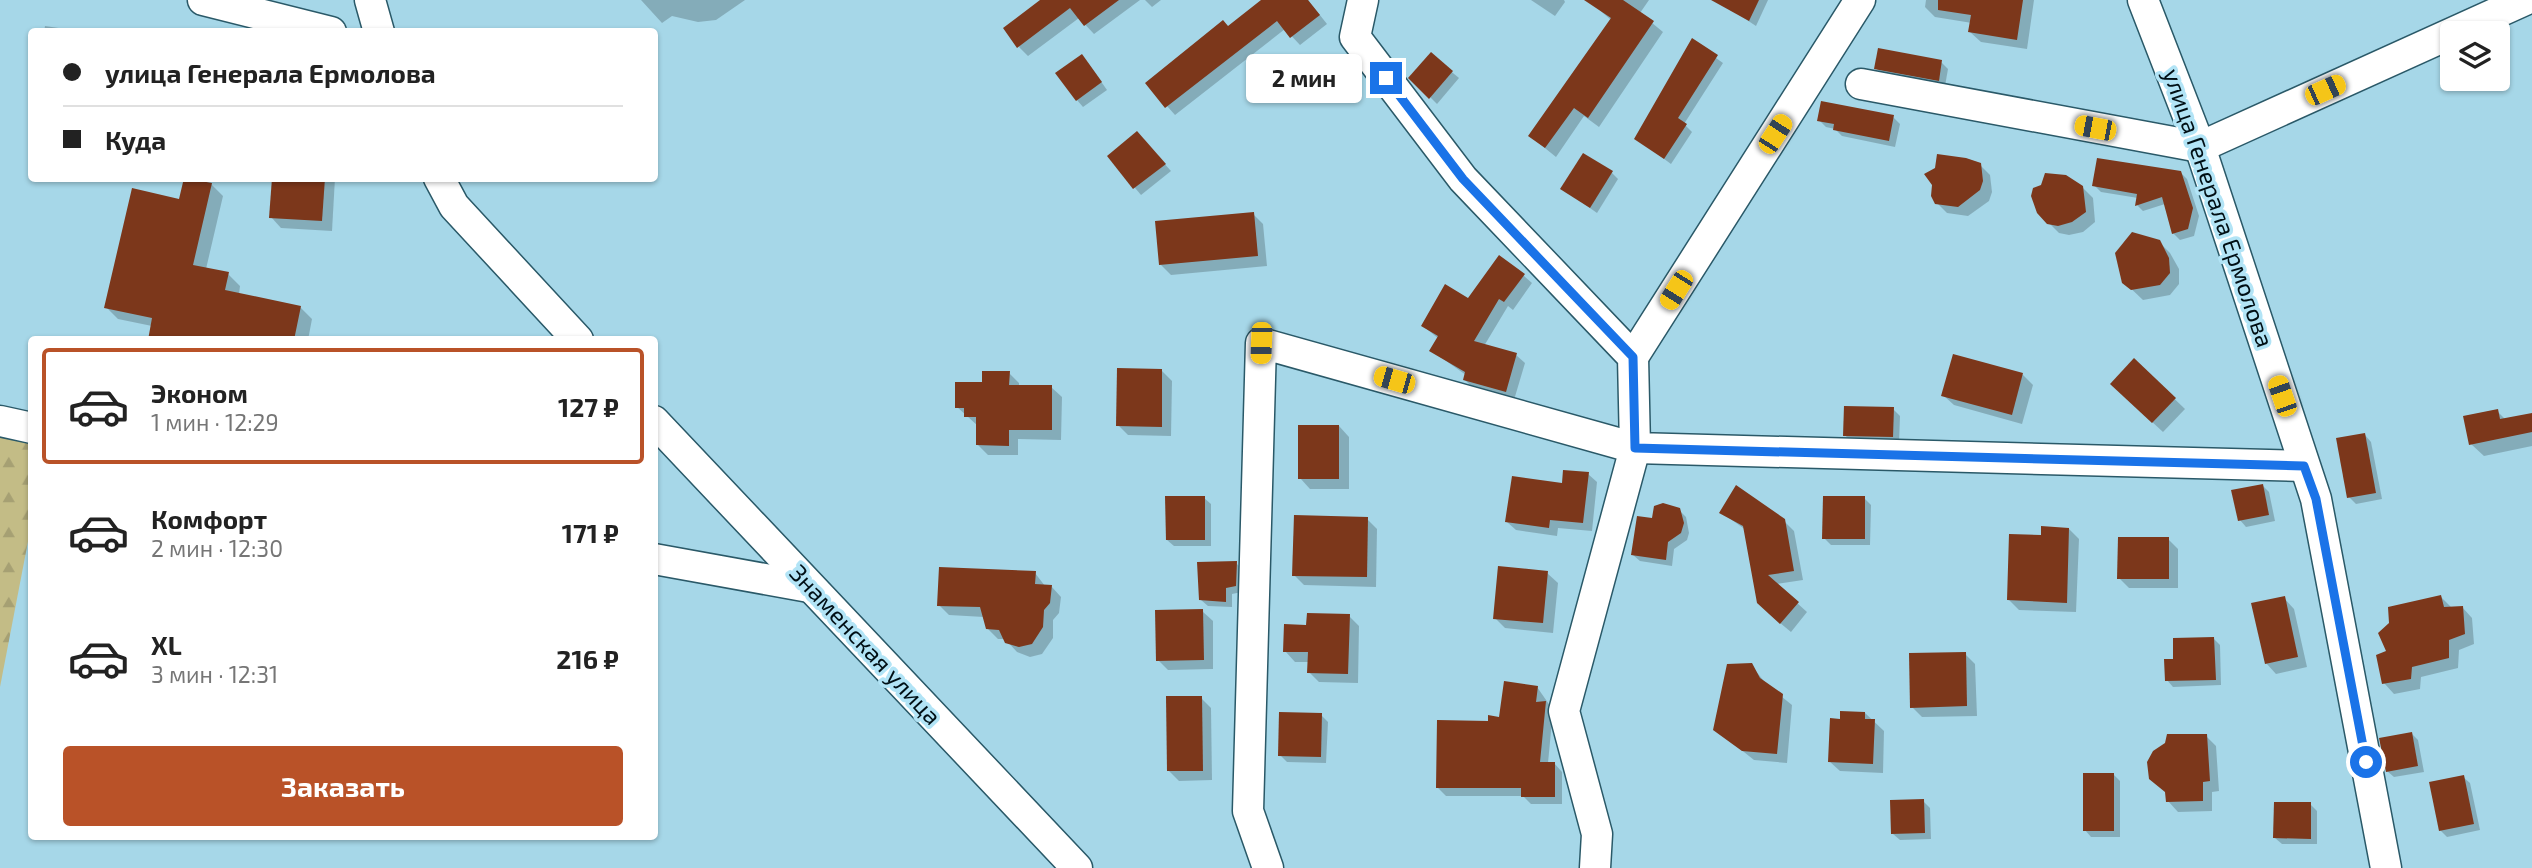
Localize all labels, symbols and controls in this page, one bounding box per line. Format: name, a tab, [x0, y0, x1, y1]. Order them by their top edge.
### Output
map controls	[2440, 21, 2510, 91]
button: layers	[2440, 21, 2510, 91]
callout: 2 мин	[1246, 54, 1362, 102]
text: улица Генерала Ермолова	[105, 57, 436, 88]
route end	[1370, 62, 1402, 94]
text: 2 мин	[1272, 64, 1336, 92]
street label: улица Генерала Ермолова	[2157, 64, 2281, 351]
car	[2302, 72, 2349, 108]
car	[1755, 111, 1796, 157]
car	[2073, 114, 2118, 142]
text: Куда	[105, 124, 166, 155]
car	[1656, 267, 1697, 313]
car	[1250, 322, 1273, 364]
car	[1371, 364, 1418, 396]
car	[2266, 373, 2299, 419]
icon: car	[67, 375, 130, 438]
text: Эконом	[151, 377, 248, 408]
text: 127 ₽	[558, 391, 619, 422]
text: 1 мин · 12:29	[151, 408, 279, 436]
icon: car	[67, 501, 130, 564]
text: Комфорт	[151, 503, 267, 534]
text: 171 ₽	[562, 517, 619, 548]
text: 2 мин · 12:30	[151, 534, 283, 562]
street label: Знаменская улица	[784, 558, 948, 731]
icon: car	[67, 627, 130, 690]
text: XL	[151, 629, 182, 660]
text: 216 ₽	[556, 643, 619, 674]
text: 3 мин · 12:31	[151, 660, 278, 688]
button: Заказать	[63, 746, 623, 826]
route start	[2350, 746, 2382, 778]

